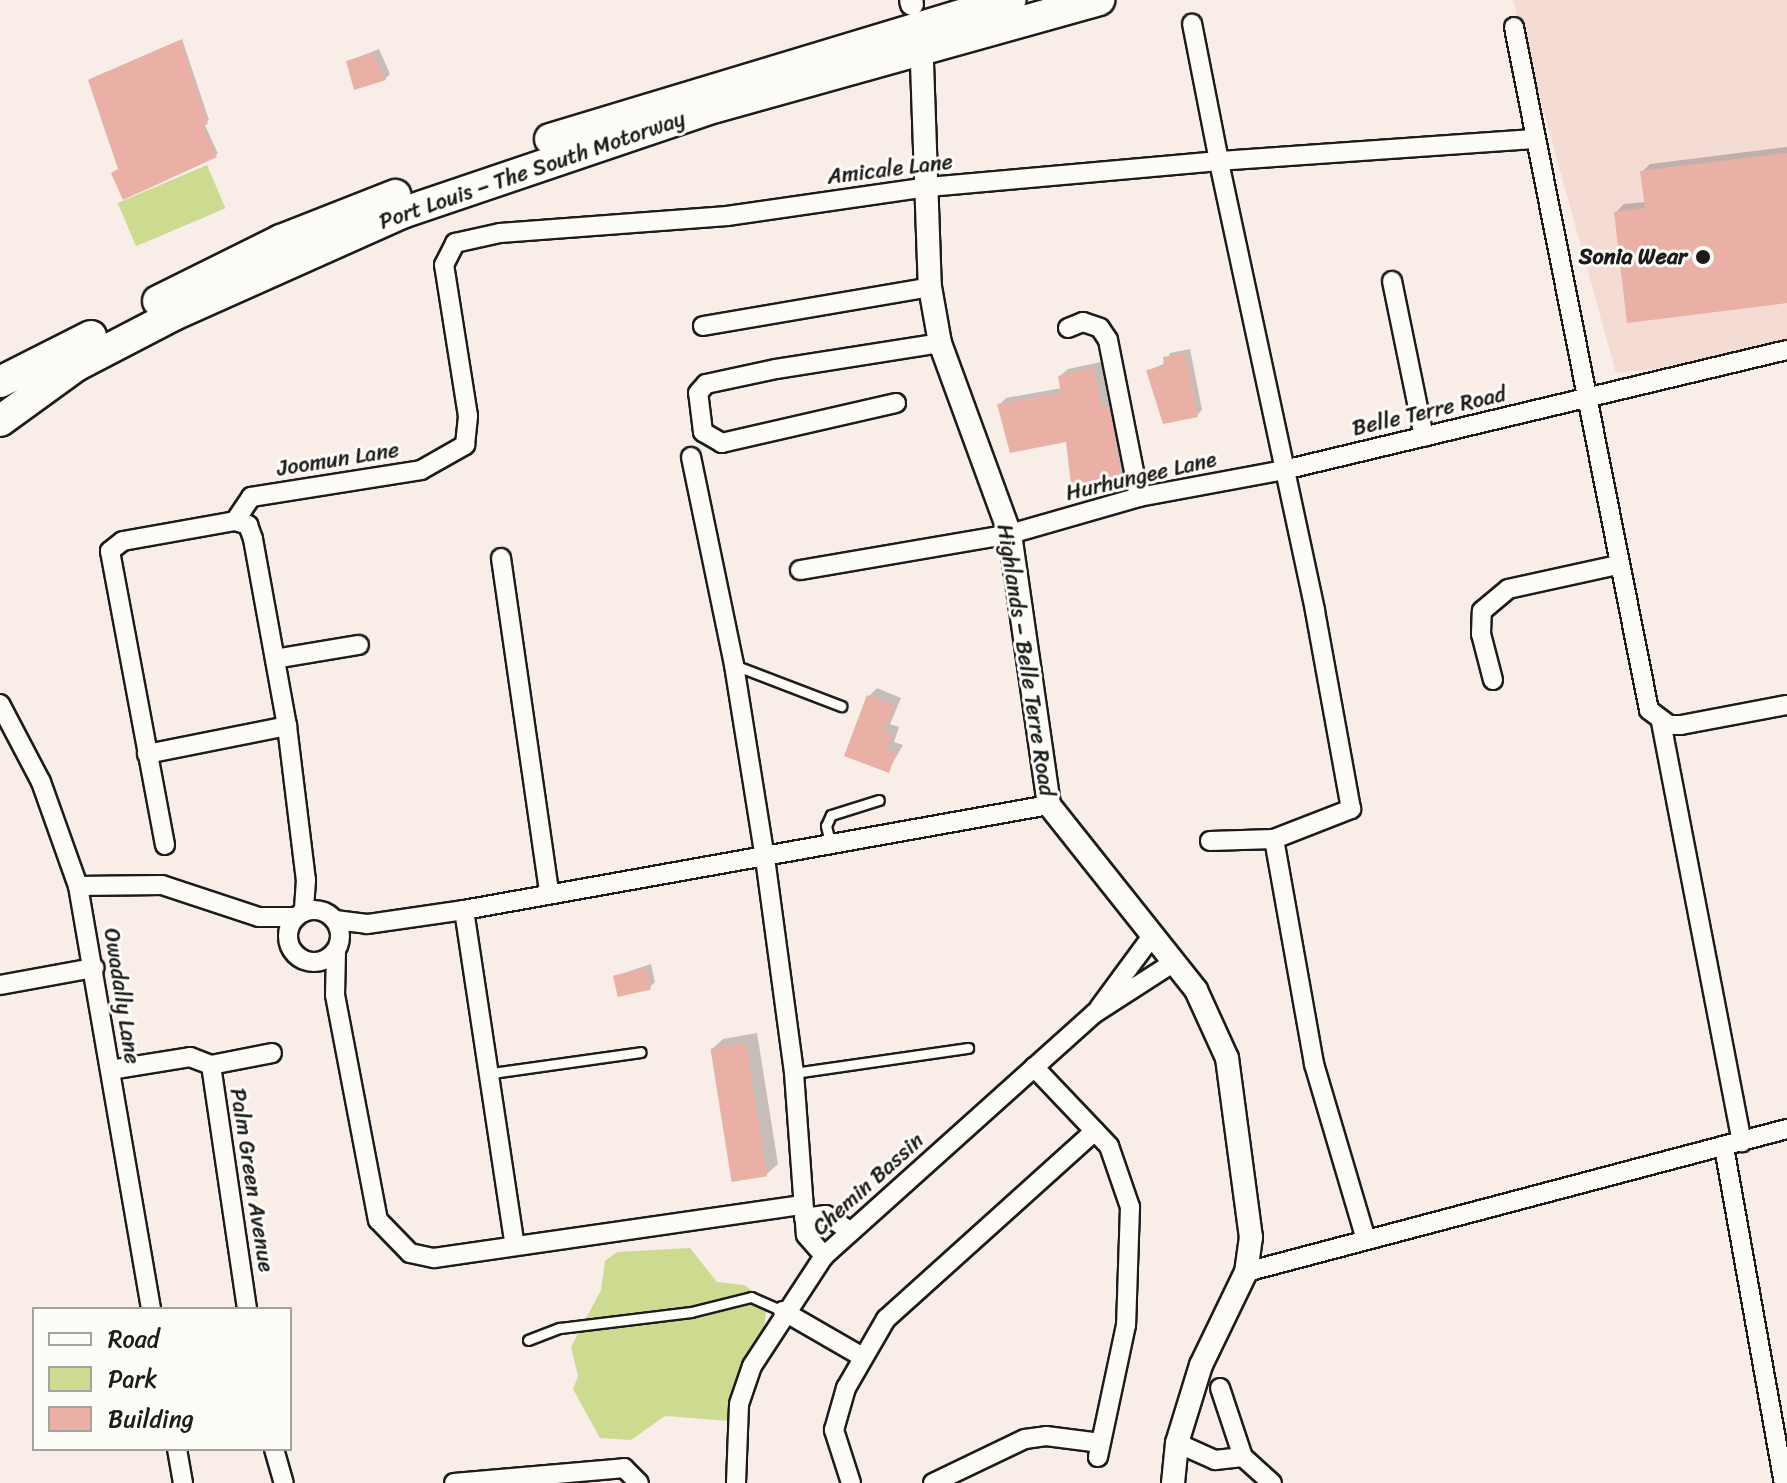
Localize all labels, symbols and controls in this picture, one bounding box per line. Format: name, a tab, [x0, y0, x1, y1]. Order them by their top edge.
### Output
street label: Port Louis – The South Motorway	[375, 105, 689, 235]
street label: Amicale Lane	[826, 148, 954, 190]
place label: Sonia Wear	[1579, 244, 1687, 270]
marker: Sonia Wear	[1694, 248, 1712, 266]
street label: Belle Terre Road	[1349, 380, 1509, 442]
street label: Joomun Lane	[275, 436, 401, 482]
street label: Hurhungee Lane	[1063, 446, 1219, 506]
street label: Highlands – Belle Terre Road	[991, 521, 1061, 799]
street label: Owadally Lane	[98, 926, 146, 1066]
street label: Palm Green Avenue	[224, 1086, 280, 1274]
street label: Chemin Bassin	[807, 1127, 929, 1241]
legend	[32, 1307, 292, 1451]
text: Road	[108, 1318, 159, 1360]
text: Park	[108, 1358, 157, 1400]
text: Building	[108, 1398, 194, 1440]

